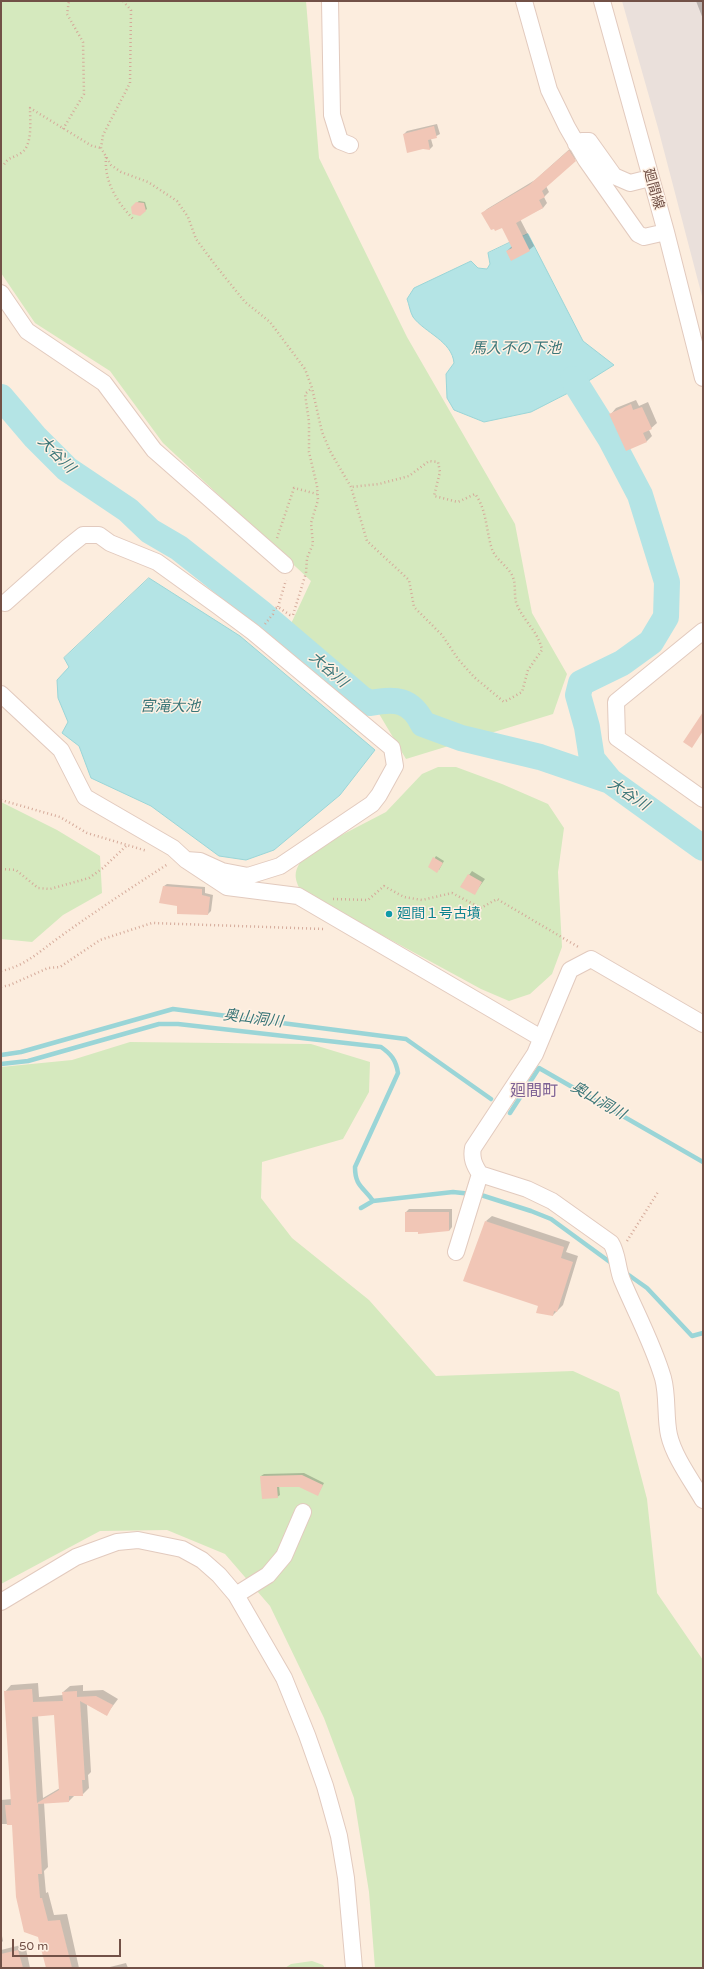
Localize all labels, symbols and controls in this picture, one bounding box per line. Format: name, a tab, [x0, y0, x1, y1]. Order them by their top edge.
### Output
street label: 廻間線	[639, 166, 667, 212]
water label: 馬入不の下池	[471, 340, 561, 358]
water label: 大谷川	[34, 433, 78, 477]
water label: 大谷川	[305, 648, 351, 692]
water label: 宮滝大池	[140, 698, 200, 716]
water label: 大谷川	[604, 775, 652, 815]
place label: 廻間１号古墳	[397, 906, 481, 922]
marker: 廻間１号古墳	[384, 909, 394, 919]
water label: 奥山洞川	[222, 1006, 284, 1032]
water label: 奥山洞川	[568, 1078, 628, 1124]
district label: 廻間町	[510, 1082, 558, 1102]
scale bar	[14, 1931, 123, 1957]
text: 50 m	[19, 1939, 48, 1953]

